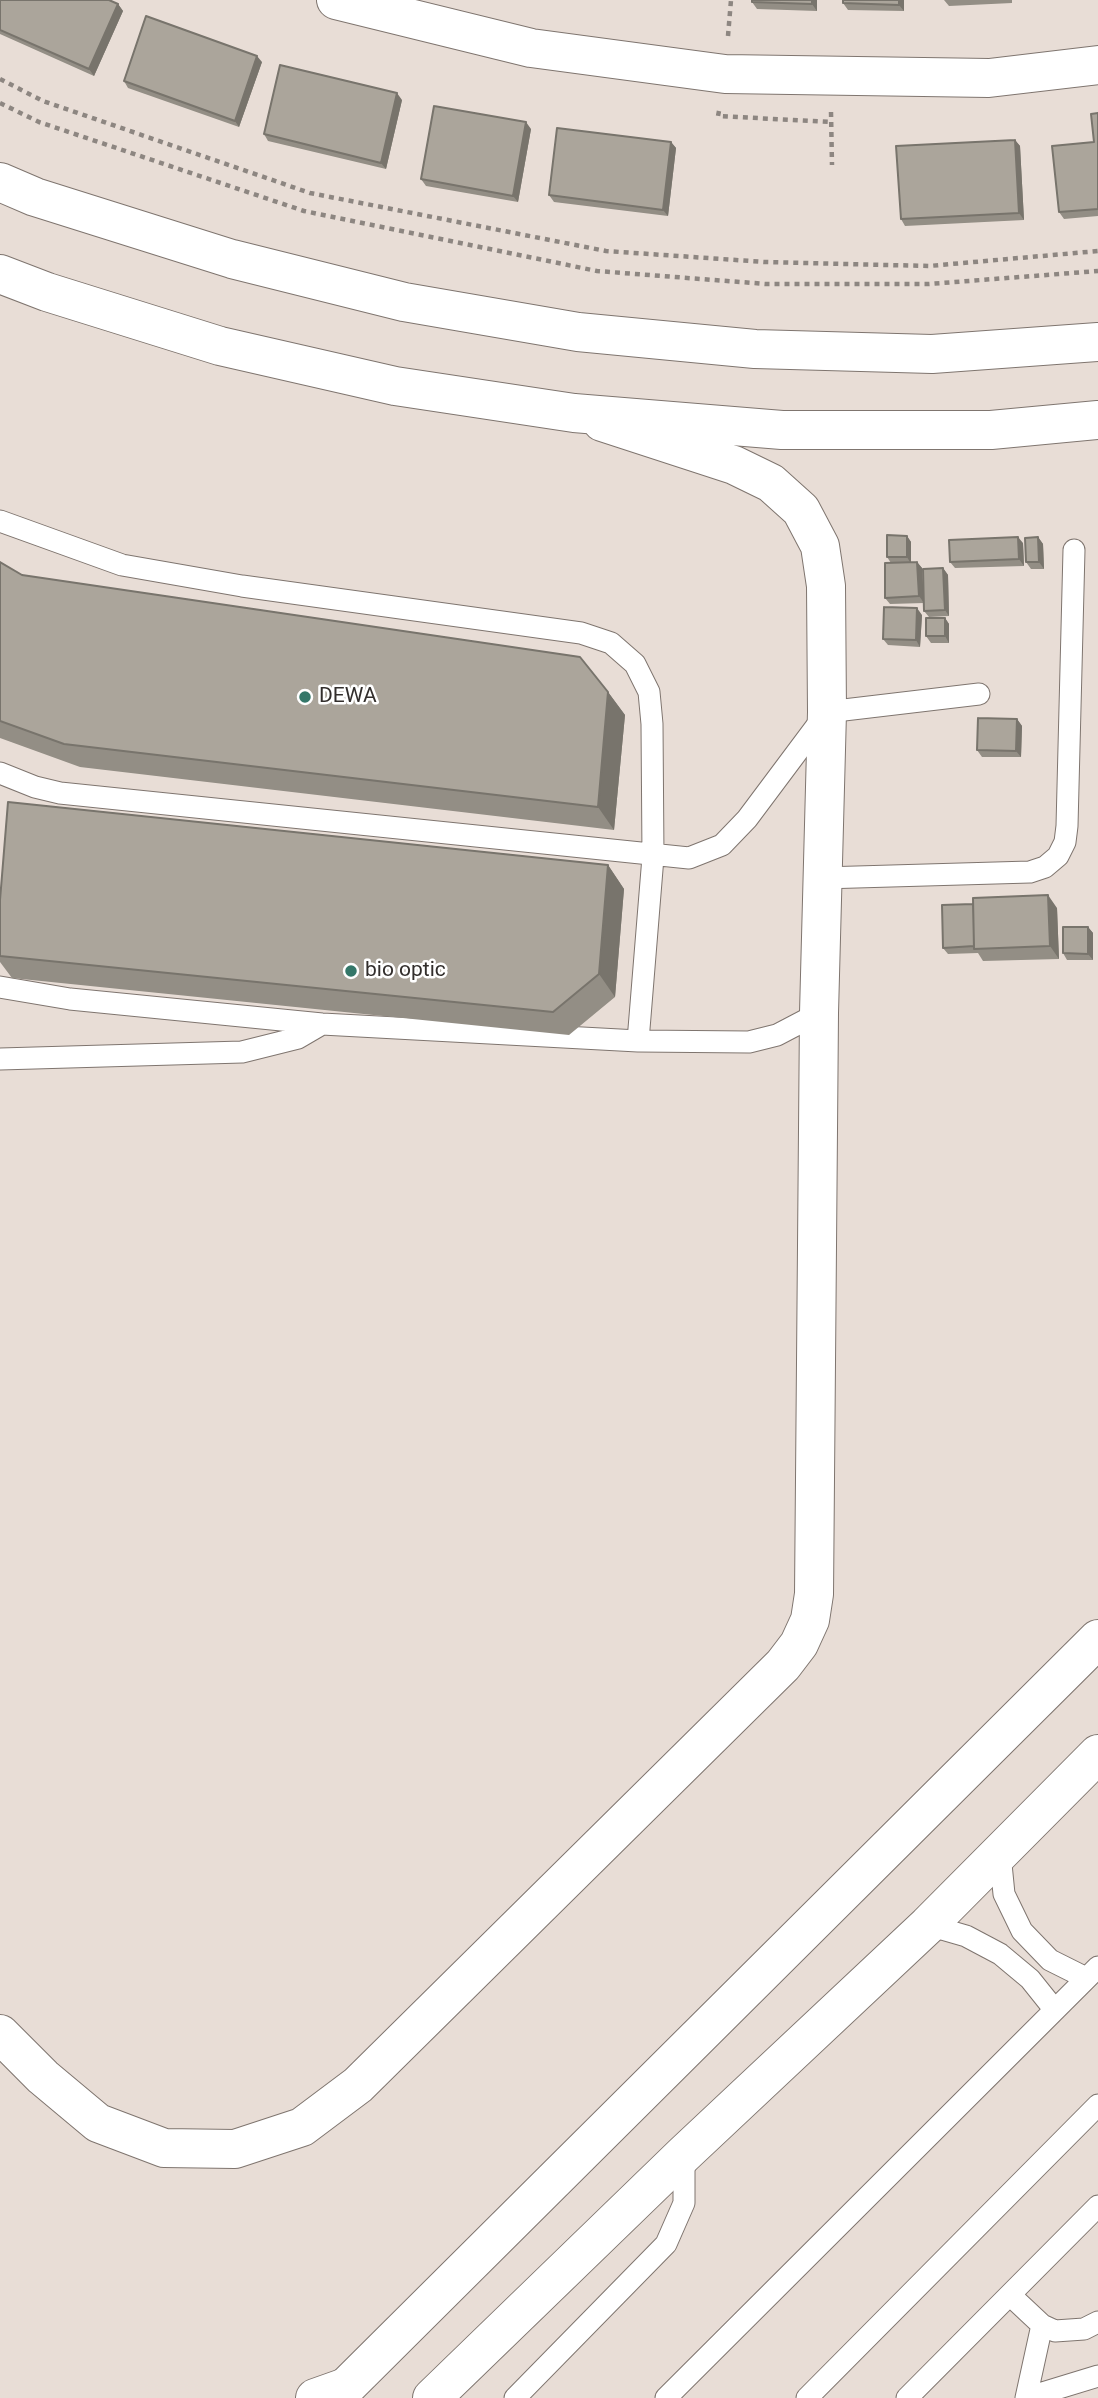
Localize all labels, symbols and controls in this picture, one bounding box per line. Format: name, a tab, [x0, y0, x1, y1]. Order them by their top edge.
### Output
place label: DEWA	[319, 684, 377, 710]
marker: DEWA	[297, 689, 313, 705]
place label: bio optic	[365, 958, 446, 984]
marker: bio optic	[343, 963, 359, 979]

